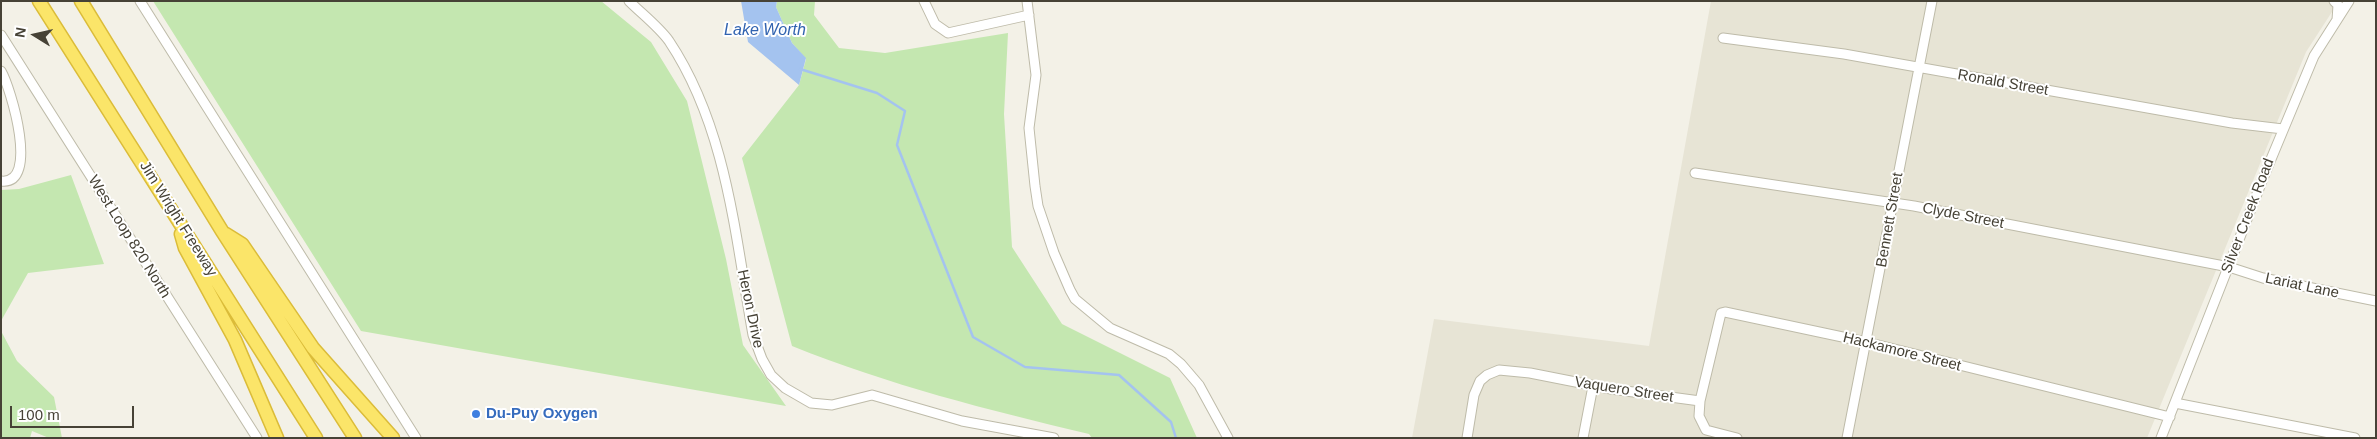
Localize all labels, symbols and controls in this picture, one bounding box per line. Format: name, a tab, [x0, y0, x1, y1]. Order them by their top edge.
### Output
north arrow	[10, 10, 60, 60]
water label: Lake Worth	[724, 21, 806, 41]
text: N	[11, 26, 29, 39]
street label: Ronald Street	[1956, 66, 2050, 100]
street label: Silver Creek Road	[2218, 156, 2278, 276]
street label: Jim Wright Freeway	[135, 158, 221, 280]
street label: Bennett Street	[1873, 171, 1907, 269]
street label: West Loop 820 North	[84, 172, 174, 302]
street label: Clyde Street	[1921, 199, 2005, 233]
street label: Heron Drive	[733, 268, 767, 350]
street label: Lariat Lane	[2263, 269, 2341, 303]
street label: Hackamore Street	[1841, 329, 1963, 375]
street label: Vaquero Street	[1573, 373, 1675, 407]
scale bar	[12, 396, 136, 428]
place label: Du-Puy Oxygen	[486, 405, 598, 423]
text: 100 m	[18, 406, 60, 423]
marker: Du-Puy Oxygen	[470, 408, 482, 420]

